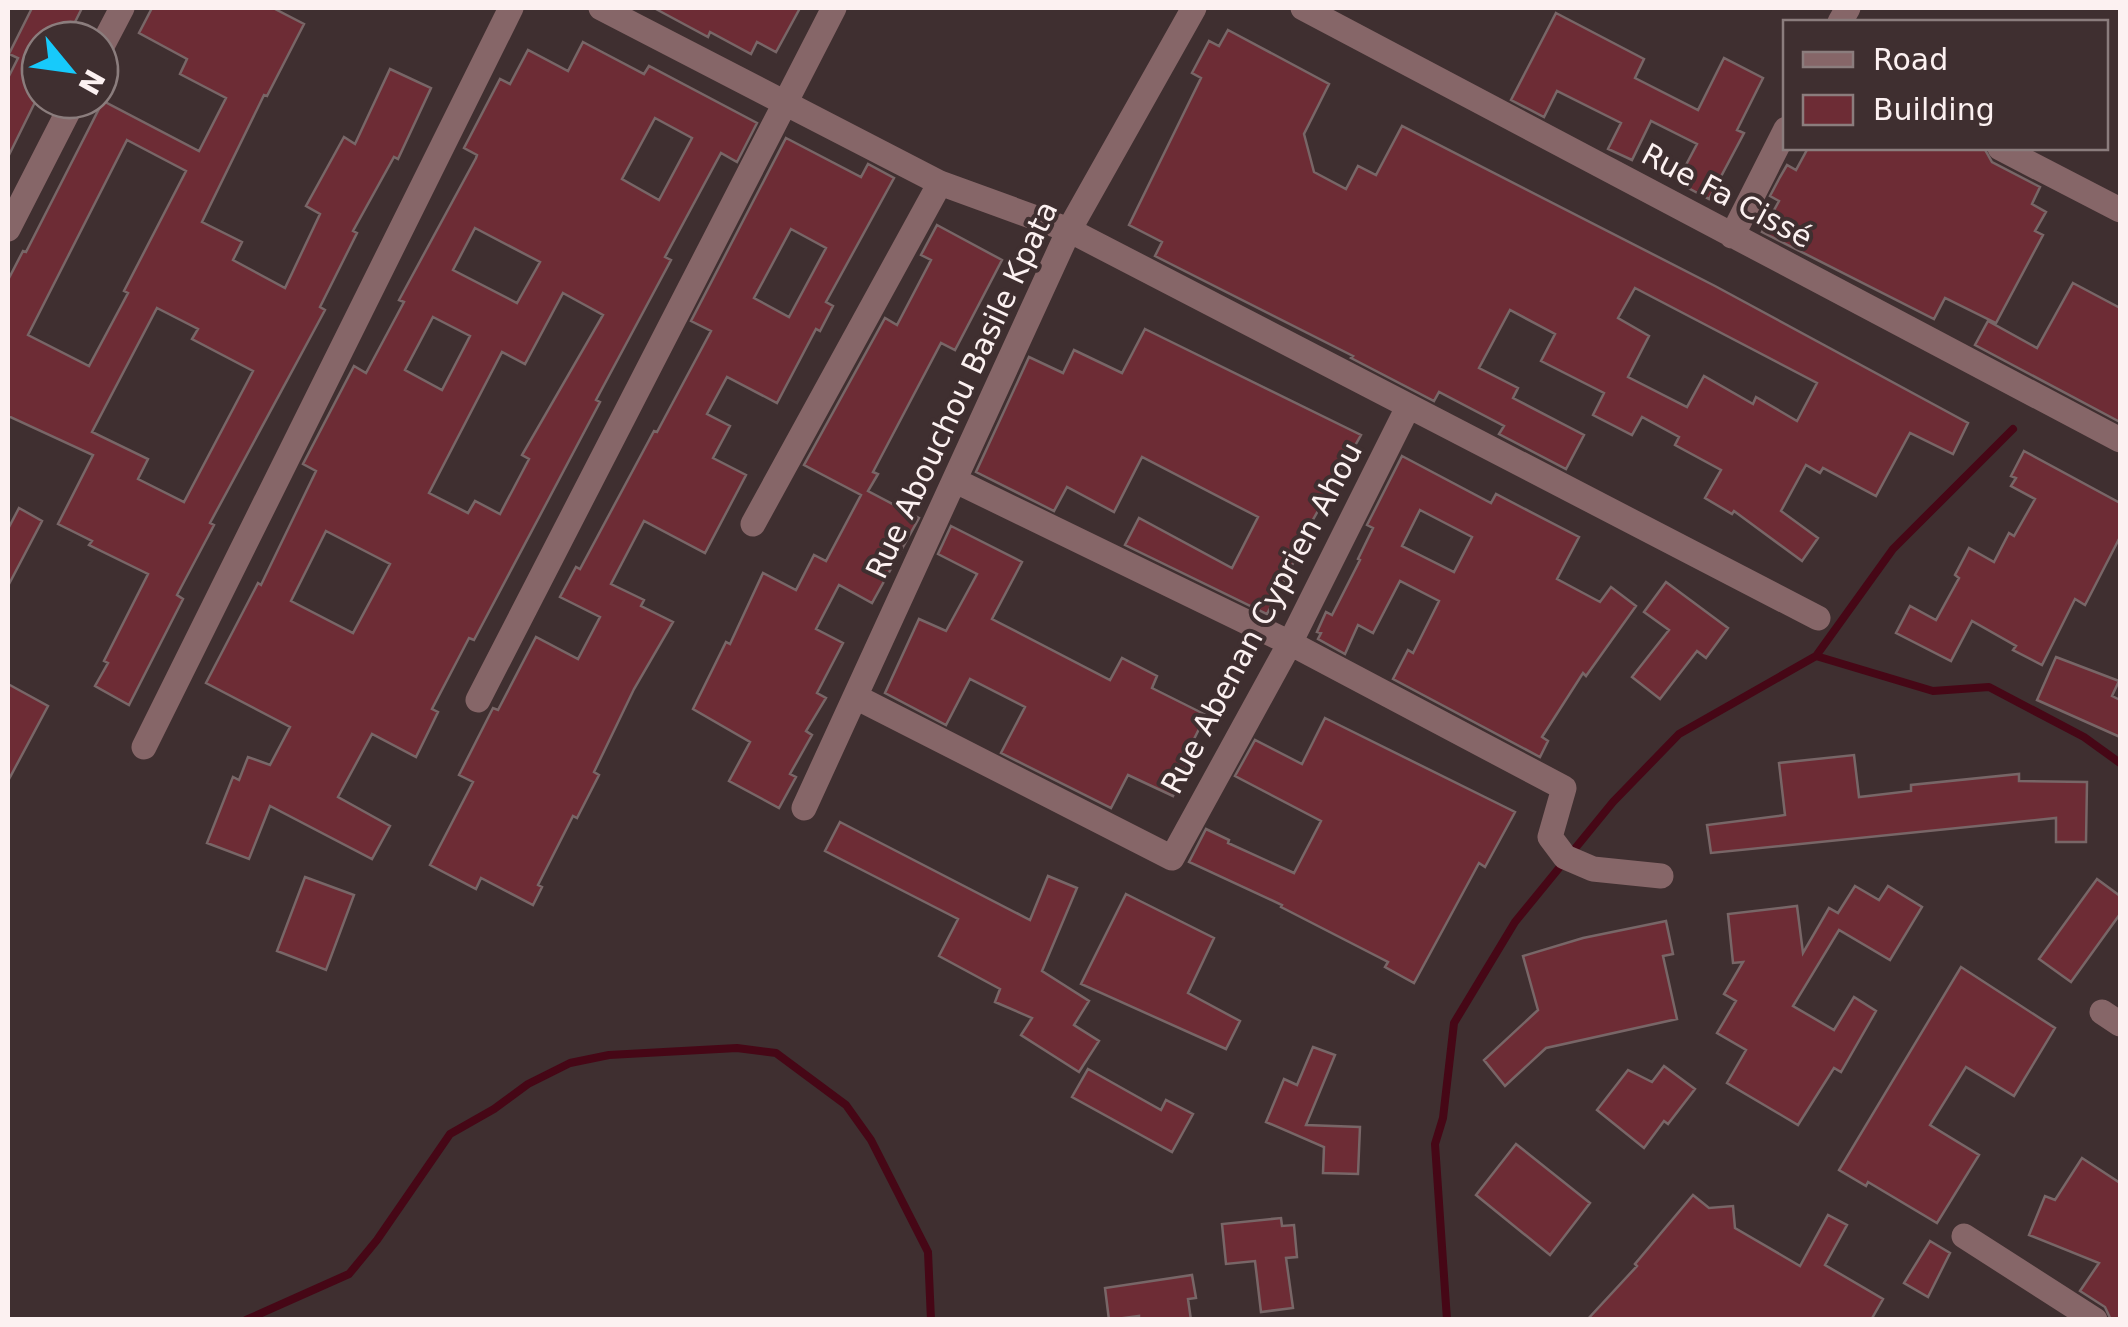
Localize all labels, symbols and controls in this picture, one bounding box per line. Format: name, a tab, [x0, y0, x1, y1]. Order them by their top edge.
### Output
north arrow	[20, 20, 120, 120]
legend	[1783, 20, 2108, 150]
text: Road	[1873, 42, 1948, 77]
text: N	[71, 64, 112, 100]
text: Building	[1873, 92, 1995, 127]
street label: Rue Fa Cissé	[1636, 136, 1818, 255]
street label: Rue Abouchou Basile Kpata	[859, 196, 1065, 584]
street label: Rue Abenan Cyprien Ahou	[1154, 436, 1369, 799]

